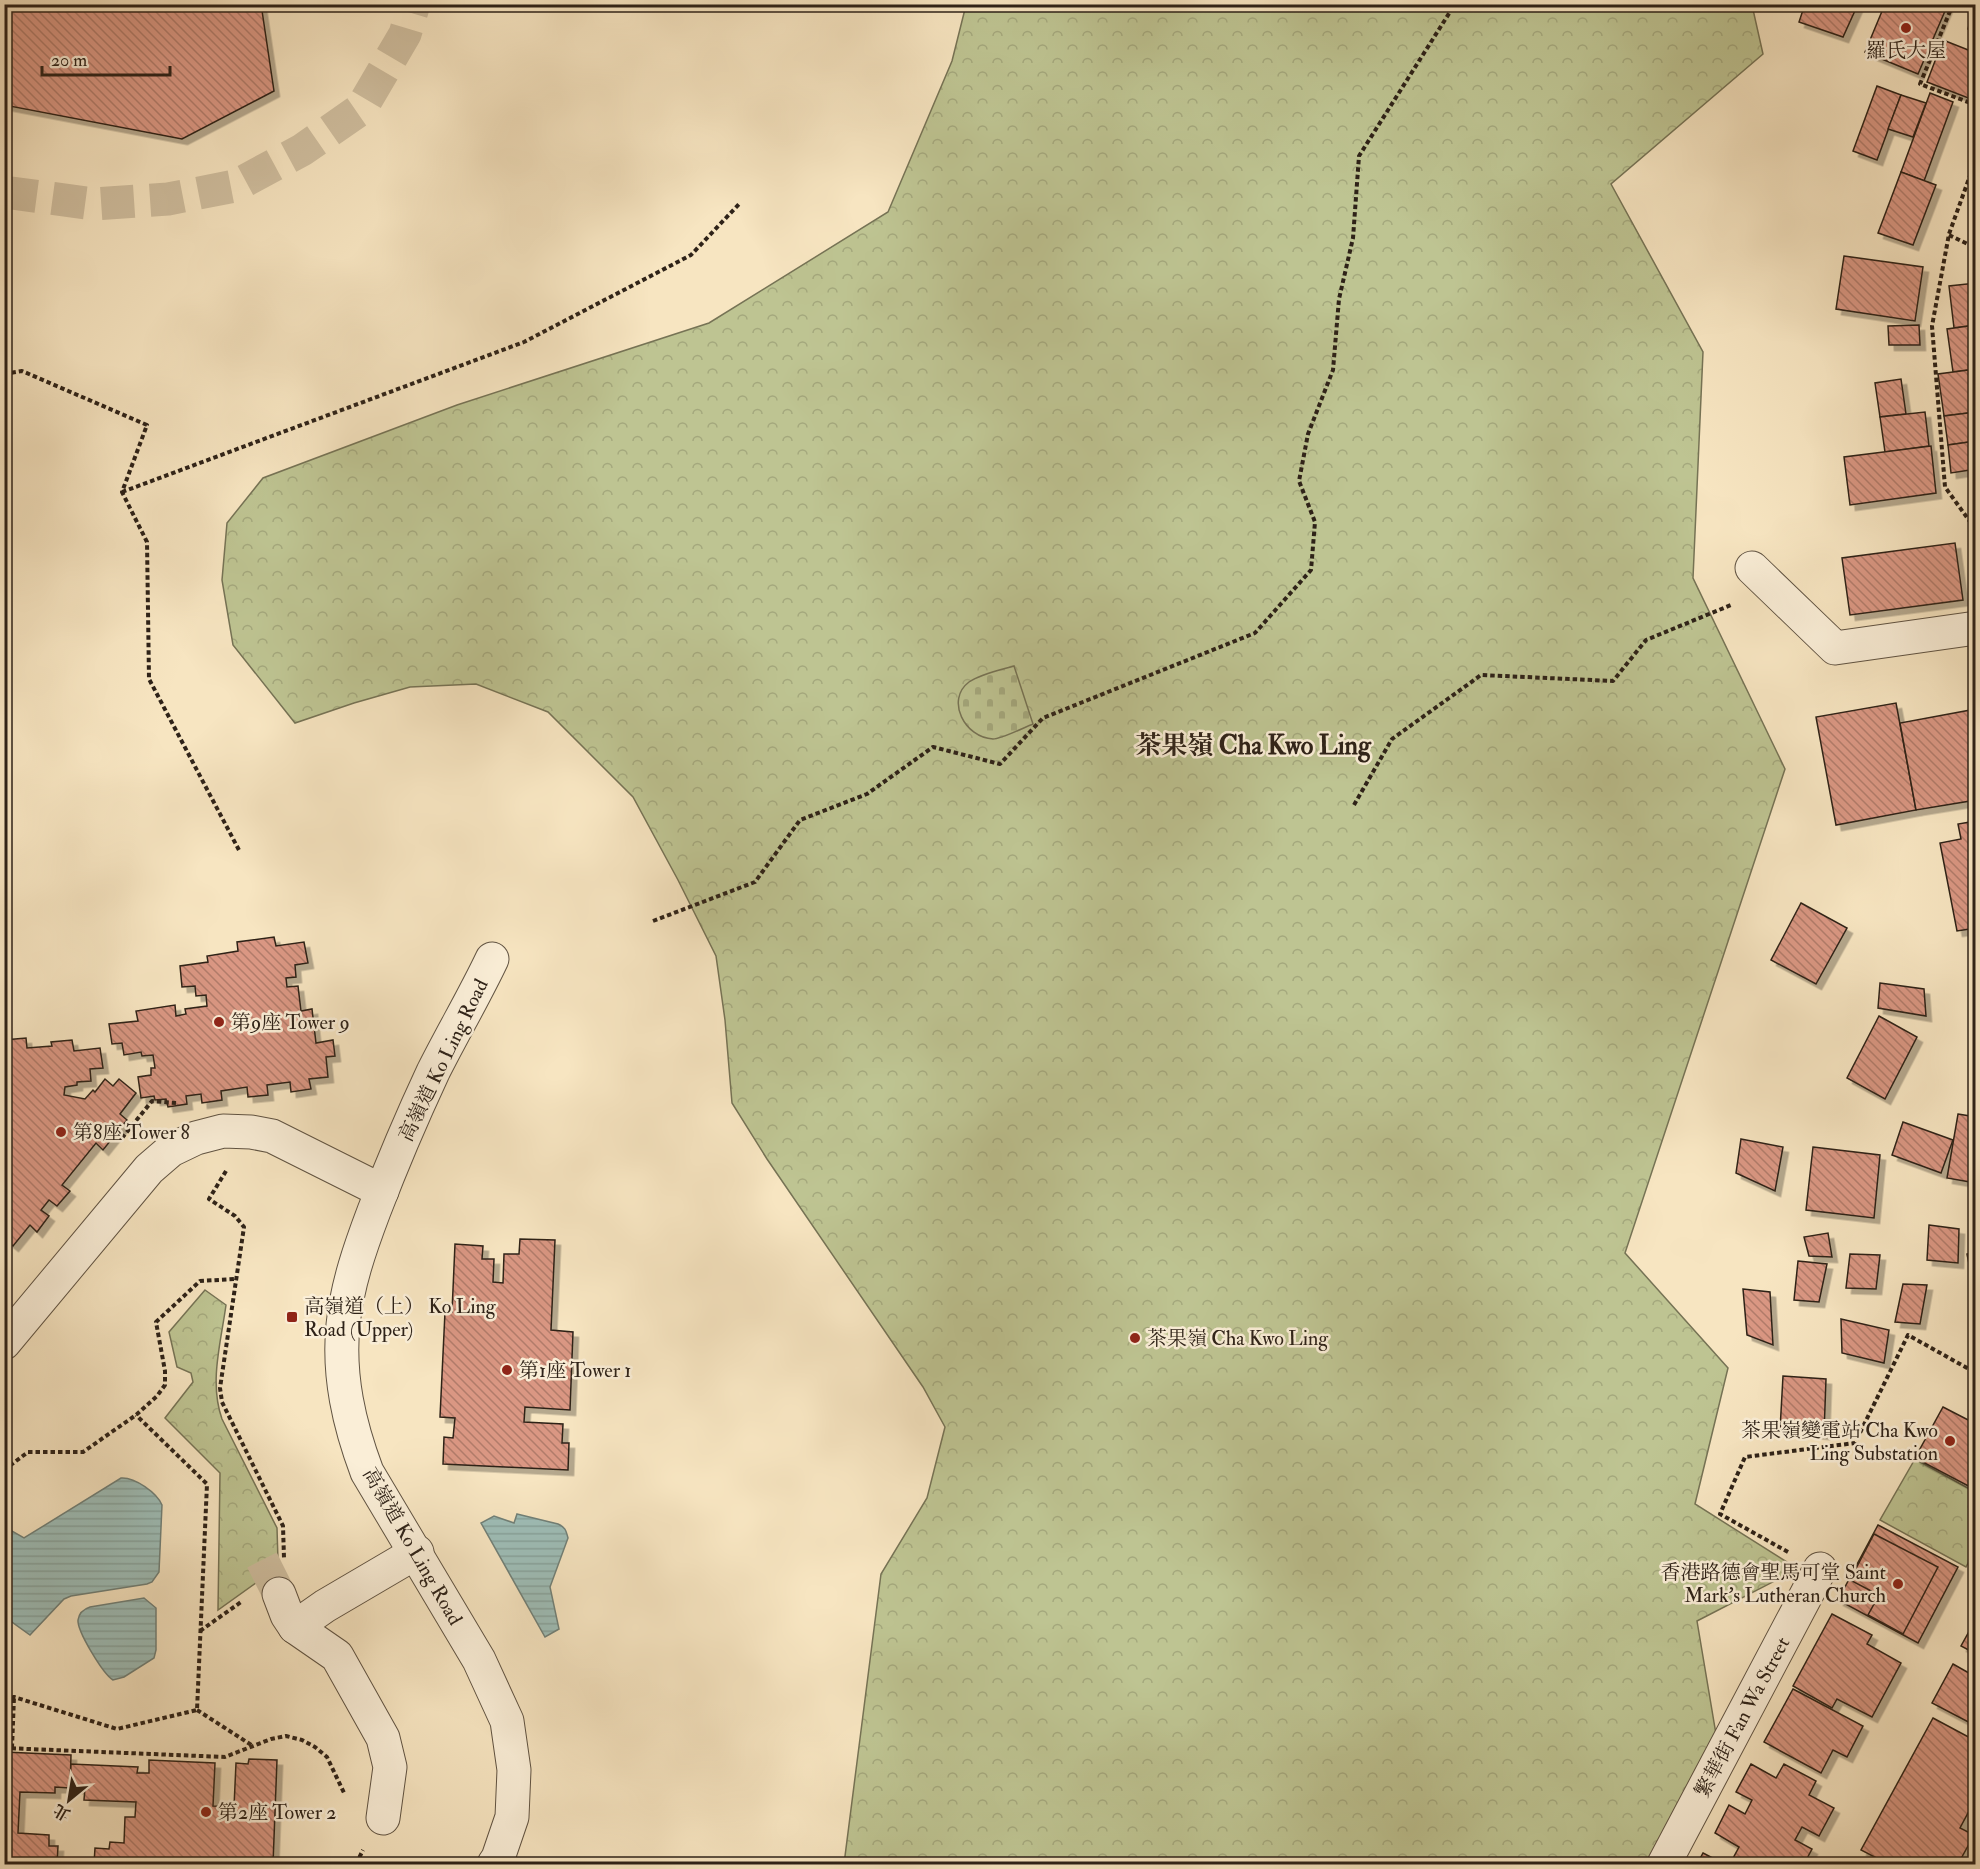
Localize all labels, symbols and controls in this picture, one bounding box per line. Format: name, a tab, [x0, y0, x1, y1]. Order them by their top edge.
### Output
marker: 羅氏大屋	[1899, 21, 1913, 35]
place label: 羅氏大屋	[1866, 38, 1946, 63]
scale bar	[42, 39, 170, 77]
text: 20 m	[51, 49, 87, 72]
district label: 茶果嶺 Cha Kwo Ling	[1135, 730, 1372, 763]
street label: 高嶺道 Ko Ling Road	[393, 975, 494, 1146]
place label: 第9座 Tower 9	[231, 1010, 350, 1035]
marker: 第9座 Tower 9	[212, 1015, 226, 1029]
place label: 第8座 Tower 8	[73, 1120, 190, 1145]
marker: 第8座 Tower 8	[54, 1125, 68, 1139]
place label: 高嶺道（上） Ko Ling Road (Upper)	[304, 1294, 497, 1343]
marker: 高嶺道（上） Ko Ling Road (Upper)	[285, 1310, 299, 1324]
place label: 茶果嶺 Cha Kwo Ling	[1147, 1326, 1329, 1351]
marker: 茶果嶺 Cha Kwo Ling	[1128, 1331, 1142, 1345]
place label: 第1座 Tower 1	[519, 1358, 632, 1383]
marker: 第1座 Tower 1	[500, 1363, 514, 1377]
place label: 茶果嶺變電站 Cha Kwo Ling Substation	[1741, 1418, 1938, 1466]
marker: 茶果嶺變電站 Cha Kwo Ling Substation	[1943, 1434, 1957, 1448]
street label: 高嶺道 Ko Ling Road	[357, 1463, 468, 1630]
place label: 香港路德會聖馬可堂 Saint Mark's Lutheran Church	[1660, 1560, 1887, 1608]
marker: 香港路德會聖馬可堂 Saint Mark's Lutheran Church	[1891, 1577, 1905, 1591]
street label: 繁華街 Fan Wa Street	[1690, 1632, 1796, 1802]
north arrow	[39, 1770, 99, 1830]
text: 北	[50, 1799, 74, 1825]
place label: 第2座 Tower 2	[218, 1800, 337, 1825]
marker: 第2座 Tower 2	[199, 1805, 213, 1819]

